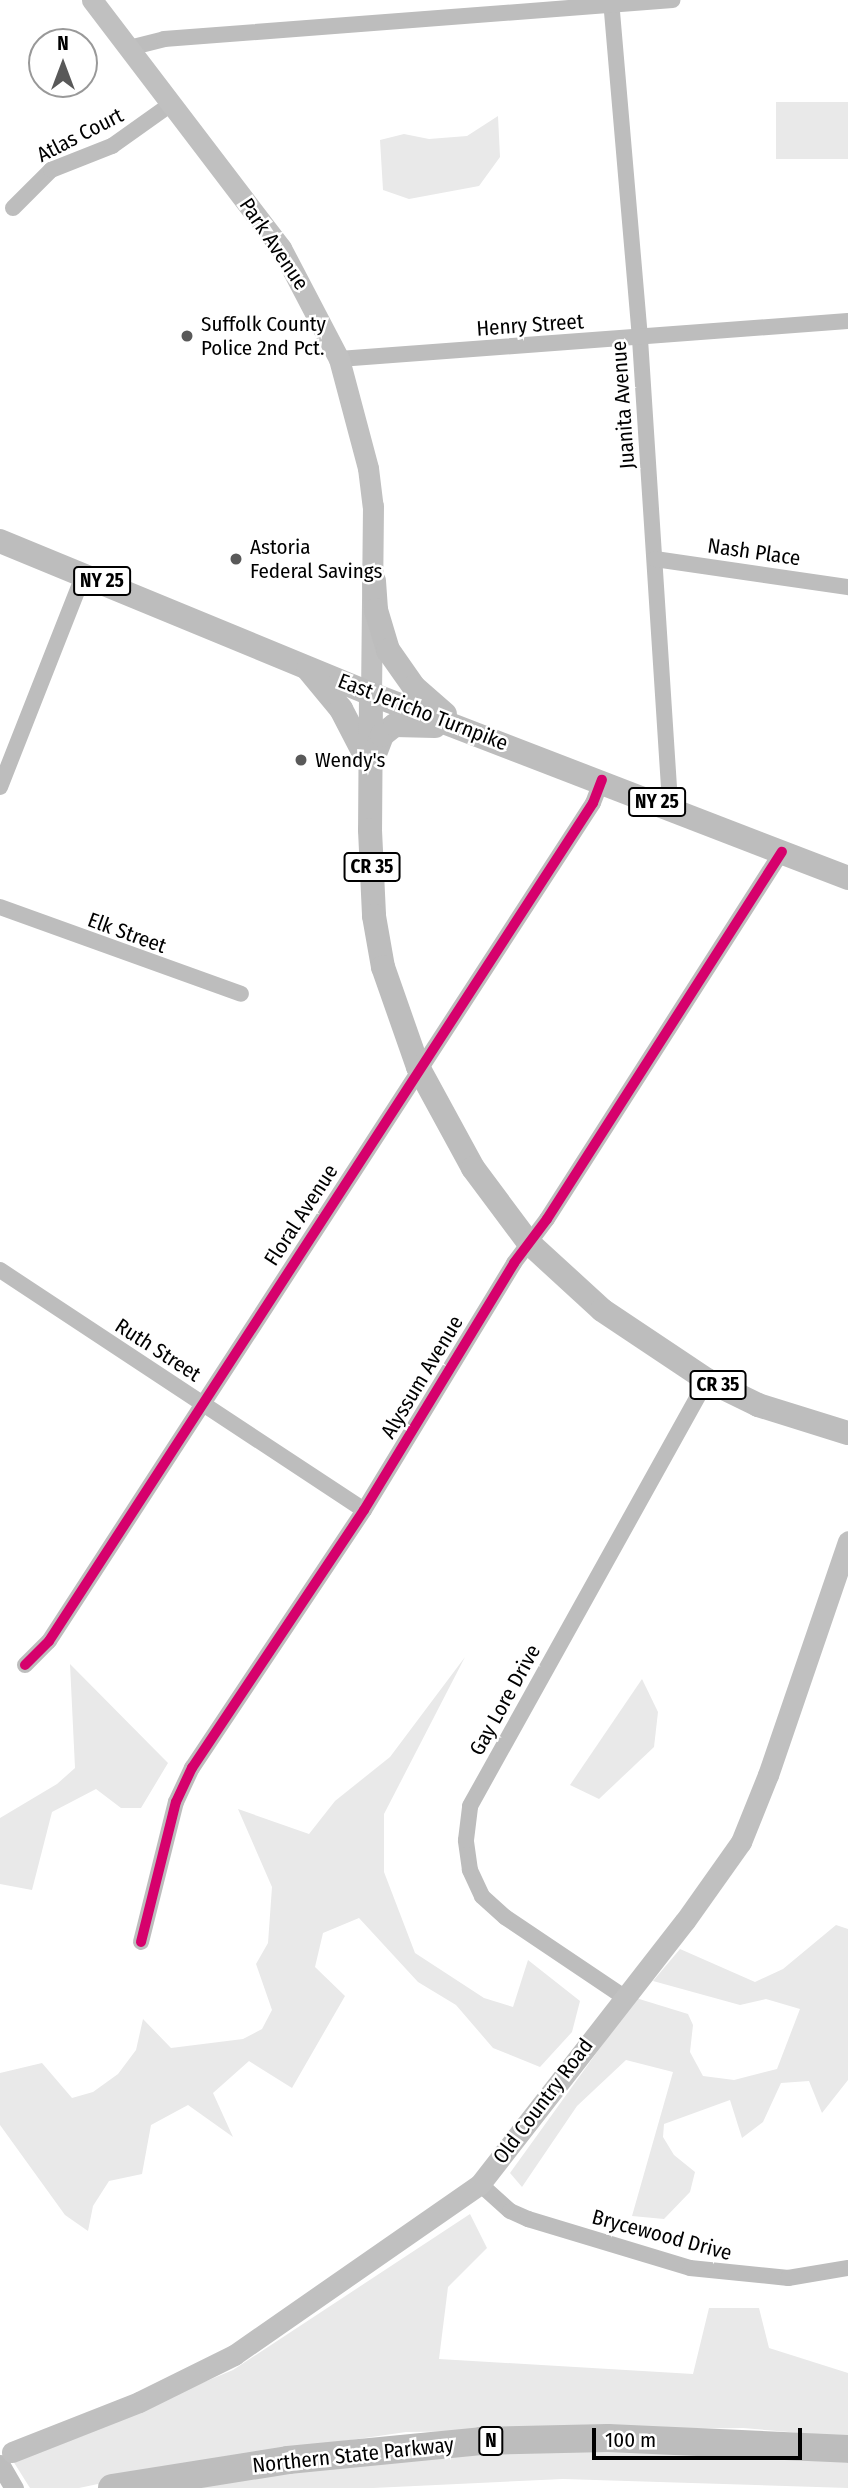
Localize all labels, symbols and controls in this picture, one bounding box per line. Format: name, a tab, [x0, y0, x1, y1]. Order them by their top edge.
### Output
north arrow	[28, 28, 98, 98]
text: N	[57, 32, 69, 55]
street label: Atlas Court	[33, 103, 127, 167]
street label: Park Avenue	[234, 193, 314, 295]
street label: Henry Street	[476, 309, 584, 341]
place label: Suffolk County Police 2nd Pct.	[201, 311, 326, 361]
marker: Suffolk County Police 2nd Pct.	[179, 328, 195, 344]
street label: Juanita Avenue	[606, 340, 640, 470]
street label: Nash Place	[706, 533, 802, 571]
place label: Astoria Federal Savings	[250, 534, 382, 584]
marker: Astoria Federal Savings	[228, 551, 244, 567]
road number: NY 25	[72, 566, 132, 596]
street label: East Jericho Turnpike	[334, 668, 512, 756]
place label: Wendy's	[315, 747, 386, 773]
marker: Wendy's	[293, 752, 309, 768]
road number: NY 25	[627, 786, 687, 818]
road number: CR 35	[342, 852, 402, 882]
street label: Elk Street	[84, 907, 170, 959]
street label: Floral Avenue	[259, 1160, 343, 1270]
street label: Alyssum Avenue	[376, 1311, 468, 1443]
street label: Ruth Street	[110, 1313, 206, 1387]
road number: CR 35	[688, 1370, 748, 1400]
street label: Gay Lore Drive	[464, 1640, 546, 1760]
street label: Old Country Road	[488, 2033, 598, 2169]
street label: Brycewood Drive	[589, 2204, 735, 2266]
scale bar	[596, 2414, 806, 2458]
road number: N	[477, 2426, 505, 2456]
text: 100 m	[605, 2427, 656, 2453]
street label: Northern State Parkway	[251, 2432, 455, 2478]

